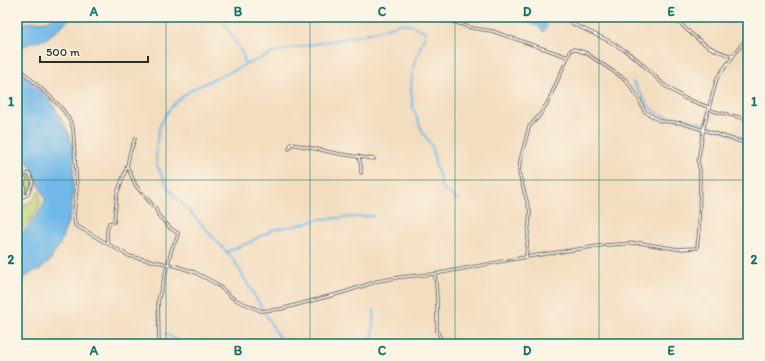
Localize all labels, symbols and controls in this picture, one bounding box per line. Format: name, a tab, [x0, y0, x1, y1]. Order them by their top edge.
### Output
text: A	[89, 4, 99, 19]
text: B	[234, 4, 243, 19]
text: C	[378, 4, 387, 19]
text: D	[523, 4, 532, 19]
text: E	[667, 4, 675, 19]
scale bar	[40, 38, 148, 64]
text: 500 m	[46, 45, 80, 59]
text: 1	[8, 94, 14, 109]
text: 1	[751, 94, 757, 109]
text: 2	[8, 252, 15, 267]
text: 2	[751, 252, 758, 267]
text: A	[89, 343, 99, 358]
text: B	[234, 343, 243, 358]
text: C	[378, 343, 387, 358]
text: D	[523, 343, 532, 358]
text: E	[667, 343, 675, 358]

